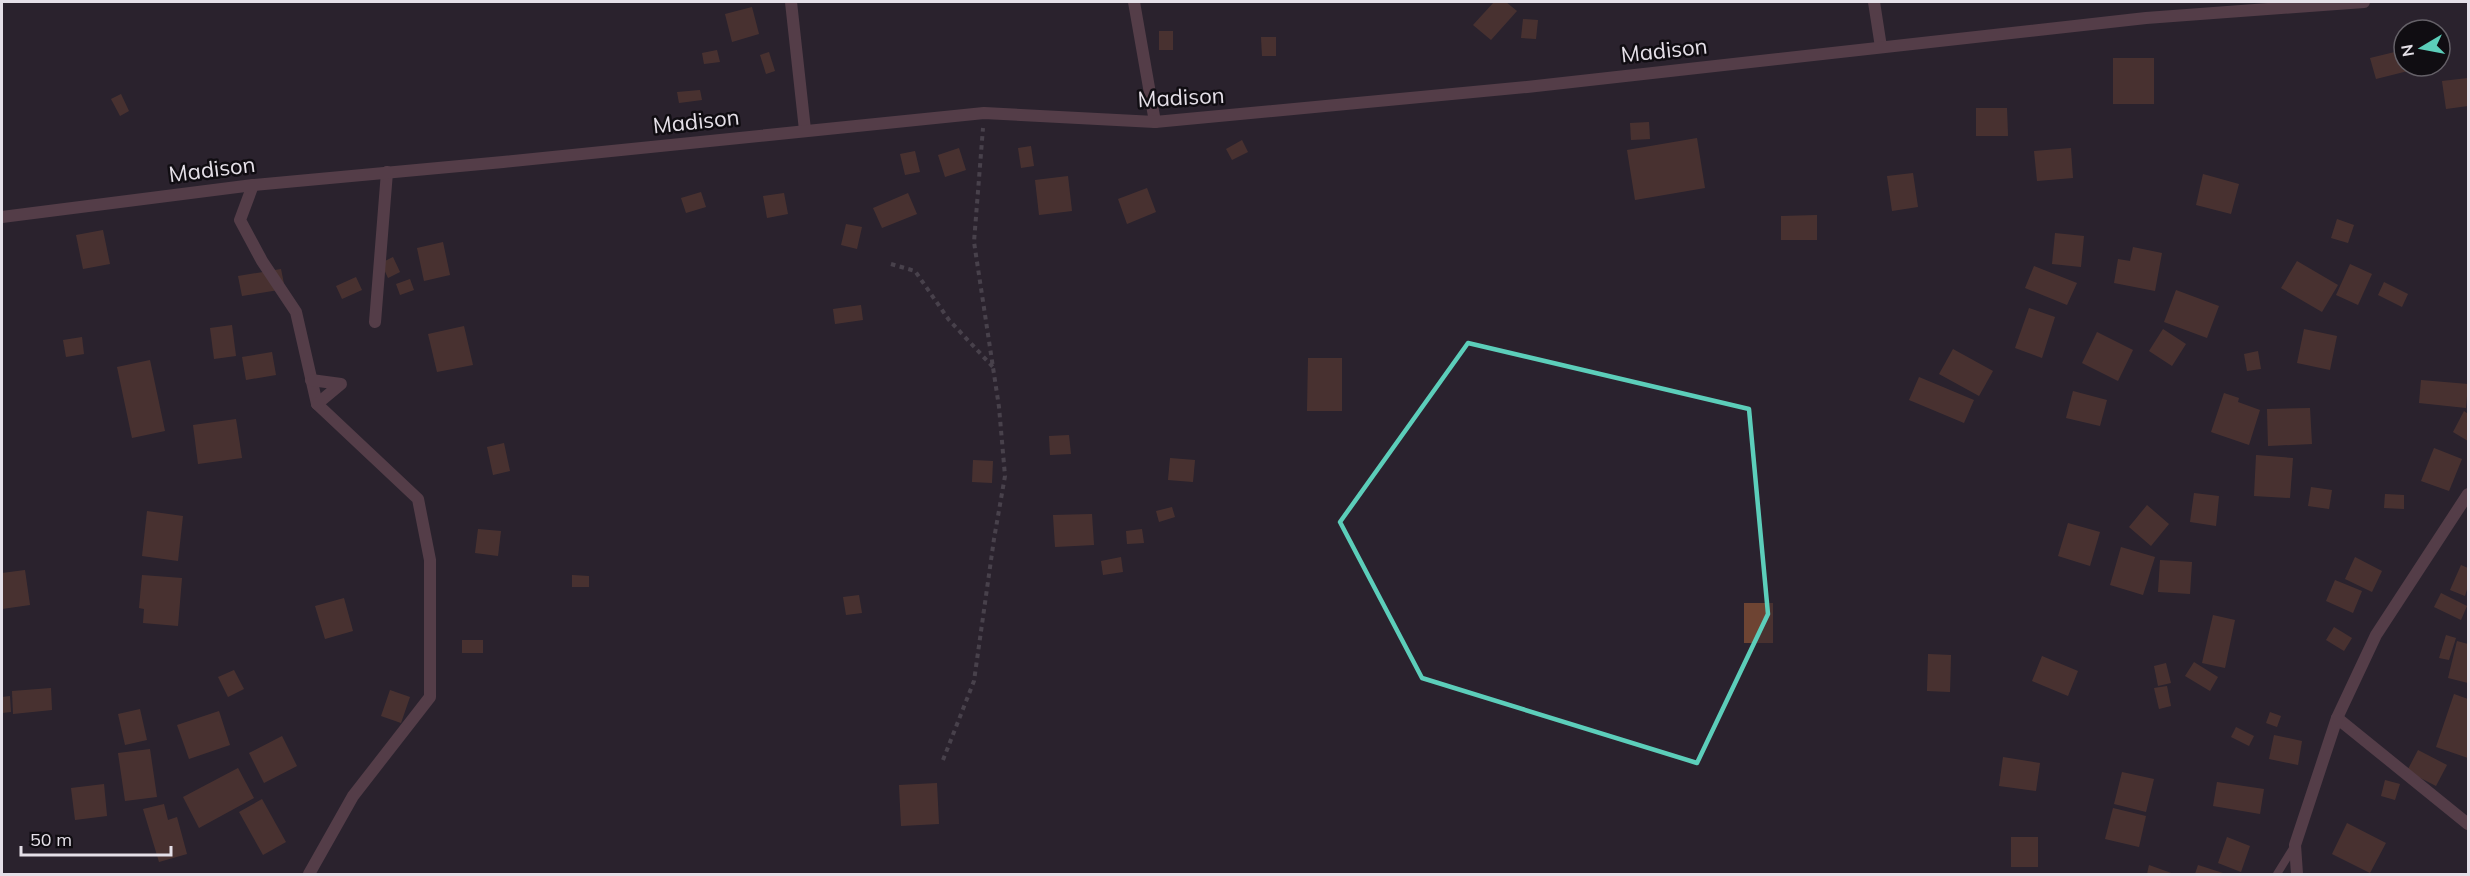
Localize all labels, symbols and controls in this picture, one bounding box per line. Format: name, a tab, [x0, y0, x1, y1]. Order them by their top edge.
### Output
north arrow	[2392, 18, 2452, 78]
street label: Madison	[1619, 32, 1709, 68]
text: N	[2396, 43, 2418, 58]
street label: Madison	[1137, 81, 1225, 113]
street label: Madison	[651, 103, 741, 139]
street label: Madison	[167, 150, 257, 188]
scale bar	[21, 819, 171, 857]
text: 50 m	[30, 828, 72, 851]

